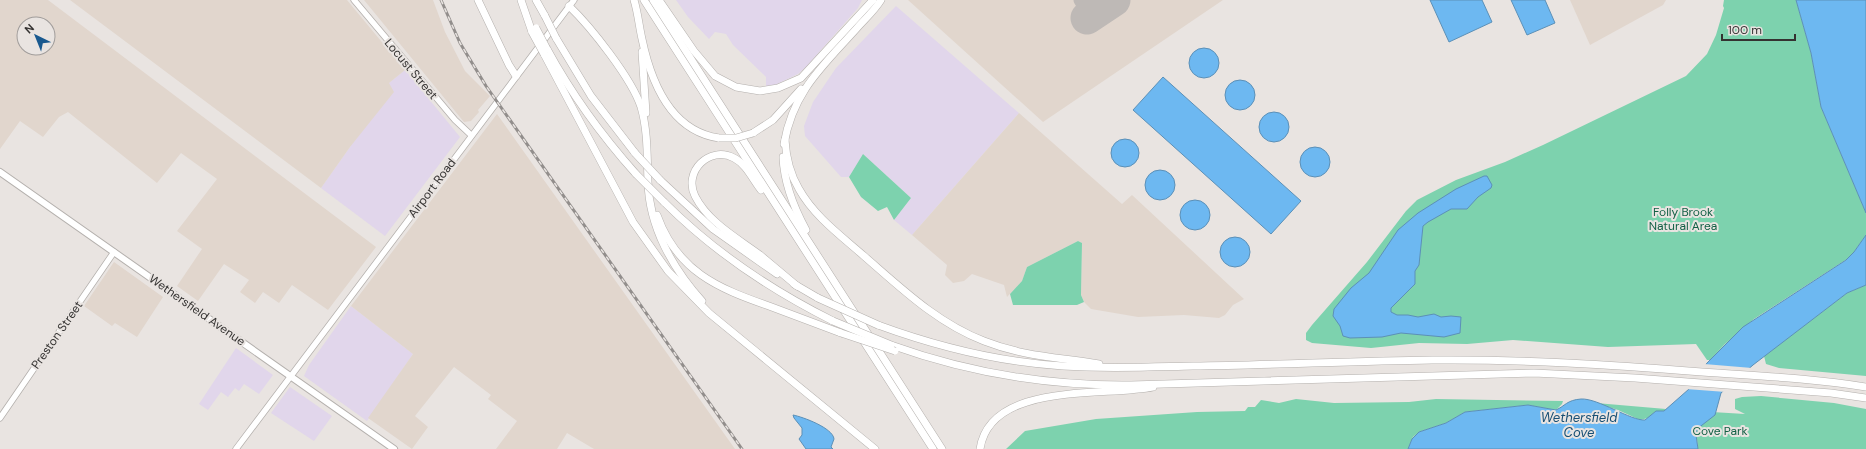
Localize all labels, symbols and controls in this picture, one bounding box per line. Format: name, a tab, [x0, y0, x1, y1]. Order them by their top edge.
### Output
north arrow	[16, 16, 56, 56]
scale bar	[1722, 16, 1795, 42]
text: N	[21, 21, 37, 37]
text: 100 m	[1728, 22, 1762, 38]
street label: Locust Street	[381, 35, 441, 103]
street label: Airport Road	[404, 155, 460, 221]
park label: Folly Brook Natural Area	[1649, 204, 1717, 234]
street label: Wethersfield Avenue	[146, 271, 249, 349]
street label: Preston Street	[28, 298, 87, 372]
water label: Wethersfield Cove	[1541, 409, 1618, 441]
park label: Cove Park	[1692, 423, 1748, 439]

